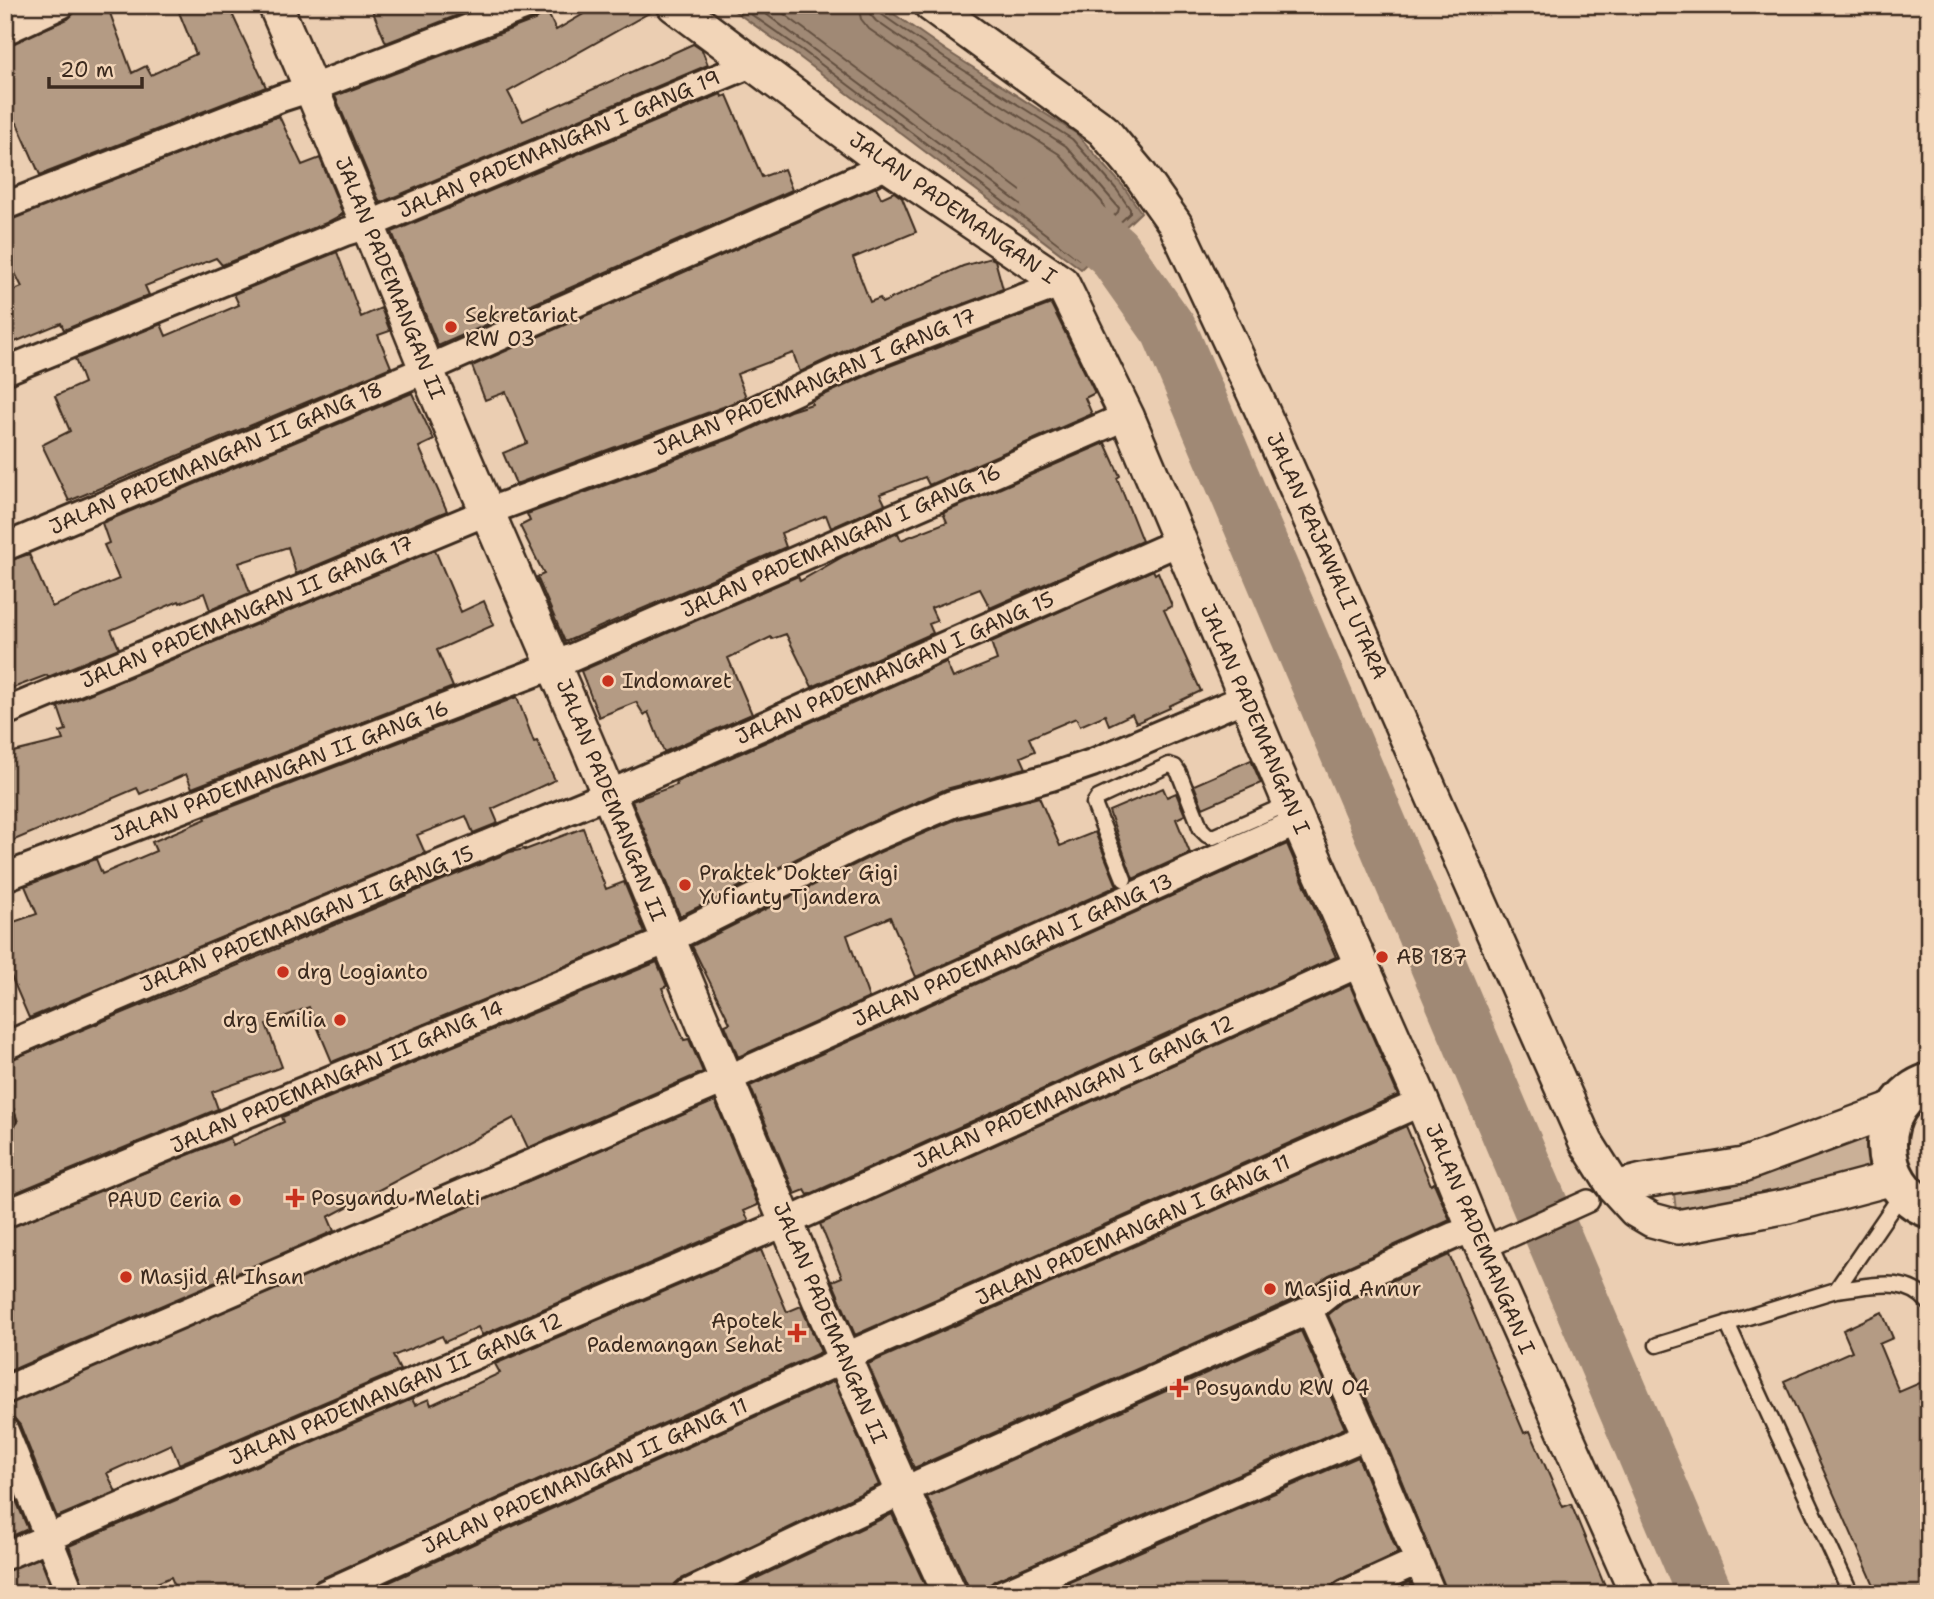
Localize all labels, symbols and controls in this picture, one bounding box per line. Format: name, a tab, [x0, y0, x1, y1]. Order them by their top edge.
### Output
scale bar	[49, 46, 142, 90]
text: 20 m	[60, 56, 114, 84]
street label: JALAN PADEMANGAN I GANG 19	[394, 63, 724, 225]
street label: JALAN PADEMANGAN I	[844, 126, 1062, 290]
street label: JALAN PADEMANGAN II	[328, 153, 452, 403]
place label: Sekretariat RW 03	[465, 301, 578, 353]
street label: JALAN PADEMANGAN I GANG 17	[650, 301, 980, 463]
marker: Sekretariat RW 03	[443, 319, 459, 335]
street label: JALAN PADEMANGAN II GANG 18	[45, 375, 387, 541]
street label: JALAN RAJAWALI UTARA	[1260, 428, 1394, 684]
street label: JALAN PADEMANGAN I GANG 16	[677, 458, 1005, 624]
street label: JALAN PADEMANGAN II GANG 17	[76, 529, 418, 695]
street label: JALAN PADEMANGAN I GANG 15	[731, 585, 1059, 751]
street label: JALAN PADEMANGAN I	[1194, 600, 1316, 838]
place label: Indomaret	[622, 667, 732, 695]
marker: Indomaret	[600, 673, 616, 689]
street label: JALAN PADEMANGAN II	[549, 675, 673, 925]
street label: JALAN PADEMANGAN II GANG 16	[107, 694, 453, 848]
street label: JALAN PADEMANGAN II GANG 15	[136, 839, 478, 999]
place label: Praktek Dokter Gigi Yufianty Tjandera	[699, 859, 898, 911]
street label: JALAN PADEMANGAN I GANG 13	[849, 867, 1177, 1033]
marker: Praktek Dokter Gigi Yufianty Tjandera	[677, 877, 693, 893]
place label: AB 187	[1396, 943, 1467, 971]
marker: AB 187	[1374, 949, 1390, 965]
place label: drg Logianto	[297, 958, 428, 986]
marker: drg Logianto	[275, 964, 291, 980]
street label: JALAN PADEMANGAN II GANG 14	[166, 994, 508, 1160]
place label: drg Emilia	[223, 1006, 326, 1034]
street label: JALAN PADEMANGAN I GANG 12	[910, 1009, 1238, 1175]
marker: drg Emilia	[332, 1012, 348, 1028]
street label: JALAN PADEMANGAN I	[1419, 1120, 1541, 1358]
street label: JALAN PADEMANGAN I GANG 11	[971, 1148, 1295, 1312]
place label: Posyandu Melati	[311, 1184, 480, 1212]
place label: PAUD Ceria	[107, 1186, 221, 1214]
marker: Posyandu Melati	[285, 1188, 305, 1208]
marker: PAUD Ceria	[227, 1192, 243, 1208]
street label: JALAN PADEMANGAN II	[766, 1198, 894, 1448]
place label: Masjid Al Ihsan	[140, 1263, 304, 1291]
marker: Masjid Al Ihsan	[118, 1269, 134, 1285]
place label: Masjid Annur	[1284, 1275, 1421, 1303]
marker: Masjid Annur	[1262, 1281, 1278, 1297]
street label: JALAN PADEMANGAN II GANG 12	[225, 1306, 567, 1472]
place label: Apotek Pademangan Sehat	[587, 1307, 783, 1359]
marker: Apotek Pademangan Sehat	[789, 1325, 805, 1341]
place label: Posyandu RW 04	[1195, 1374, 1370, 1402]
marker: Posyandu RW 04	[1169, 1378, 1189, 1398]
street label: JALAN PADEMANGAN II GANG 11	[418, 1391, 752, 1561]

